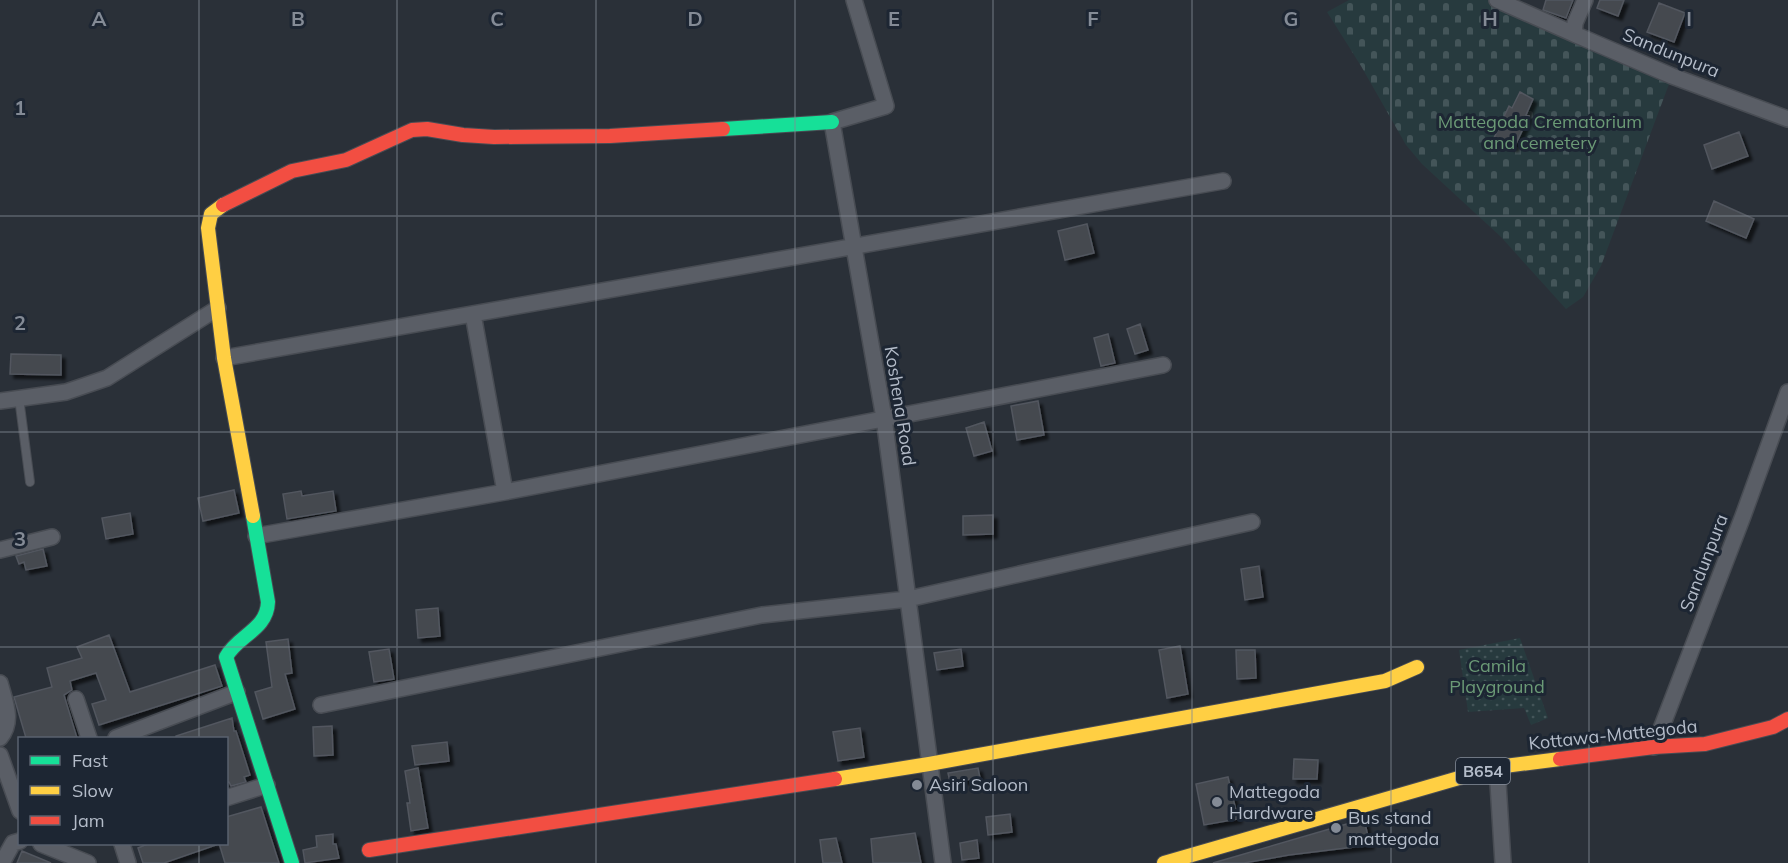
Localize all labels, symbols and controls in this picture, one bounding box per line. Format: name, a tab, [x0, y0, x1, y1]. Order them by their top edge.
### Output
text: A	[92, 6, 107, 31]
text: B	[291, 6, 305, 31]
text: C	[490, 6, 504, 31]
text: D	[687, 6, 703, 31]
text: E	[888, 6, 900, 31]
text: F	[1087, 6, 1099, 31]
text: G	[1284, 6, 1298, 31]
text: H	[1482, 6, 1498, 31]
text: I	[1686, 6, 1692, 31]
street label: Sandunpura	[1619, 23, 1723, 82]
text: 1	[14, 95, 26, 120]
park label: Mattegoda Crematorium and cemetery	[1438, 110, 1642, 154]
text: 2	[14, 310, 26, 335]
street label: Koshena Road	[880, 344, 921, 467]
street label: Sandunpura	[1674, 511, 1733, 615]
text: 3	[14, 526, 26, 551]
park label: Camila Playground	[1449, 654, 1545, 698]
street label: Kottawa-Mattegoda	[1527, 714, 1698, 755]
legend	[18, 737, 228, 845]
text: Fast	[72, 749, 108, 772]
road number: B654	[1456, 758, 1510, 784]
place label: Asiri Saloon	[929, 773, 1028, 796]
marker: Asiri Saloon	[910, 778, 924, 792]
text: Slow	[72, 779, 114, 802]
place label: Mattegoda Hardware	[1229, 780, 1320, 824]
marker: Mattegoda Hardware	[1210, 795, 1224, 809]
place label: Bus stand mattegoda	[1348, 806, 1439, 850]
text: Jam	[72, 809, 105, 832]
marker: Bus stand mattegoda	[1329, 821, 1343, 835]

